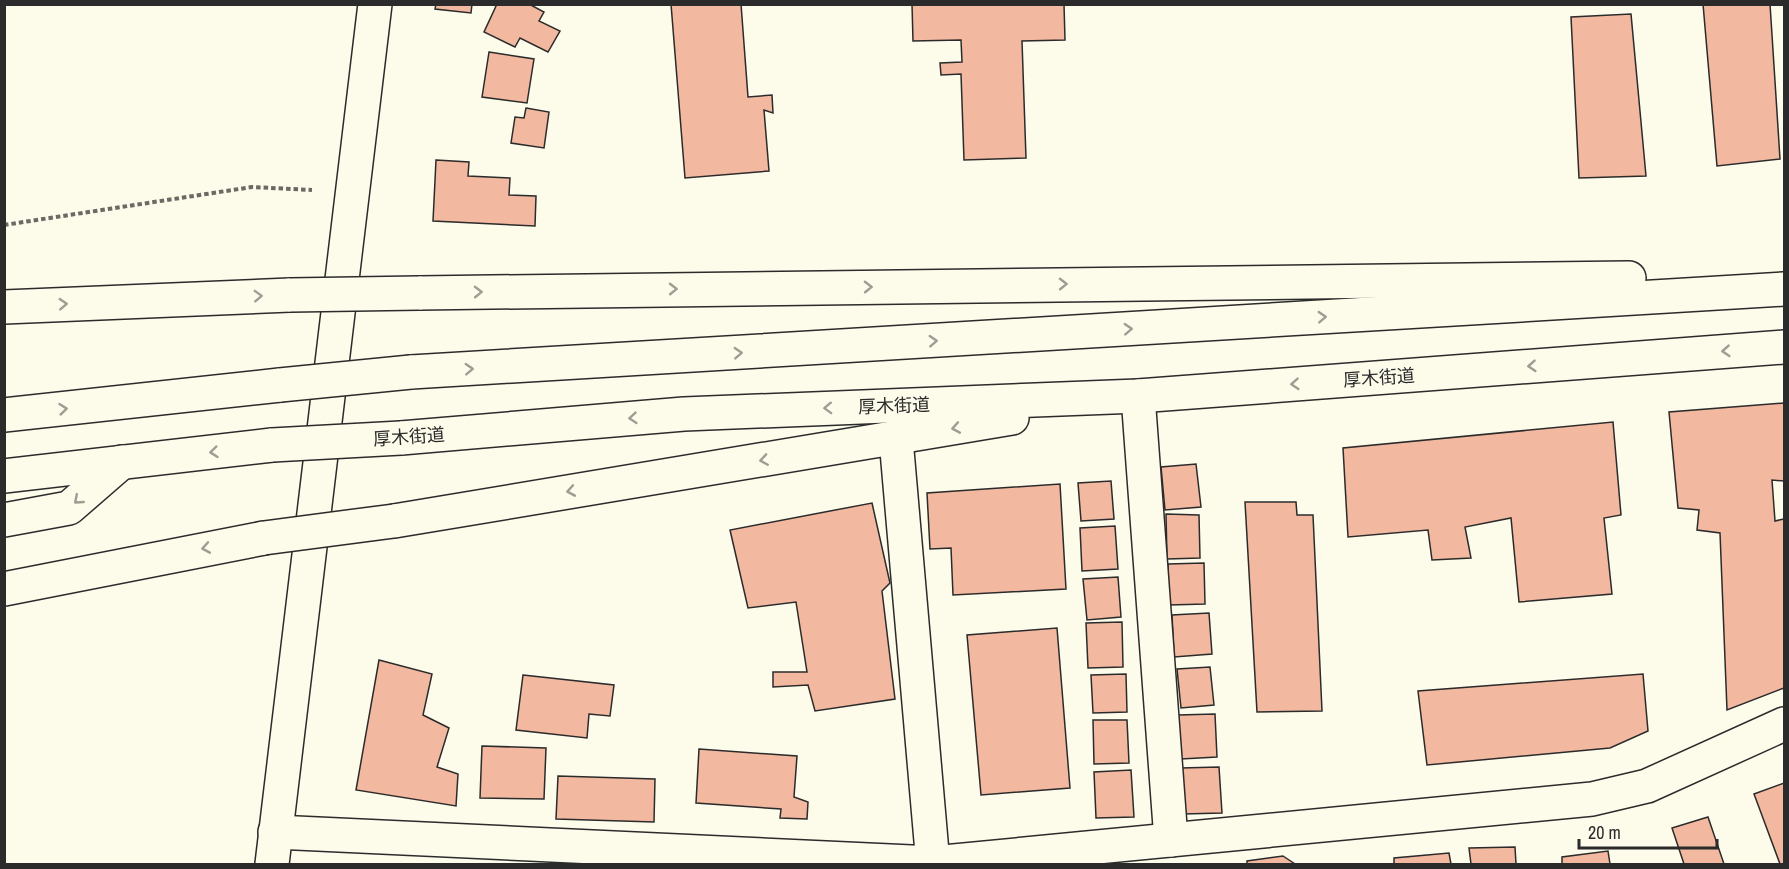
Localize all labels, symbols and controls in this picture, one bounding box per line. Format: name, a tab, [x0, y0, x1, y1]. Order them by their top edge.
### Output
one-way arrow	[1058, 278, 1067, 290]
one-way arrow	[863, 280, 872, 293]
one-way arrow	[668, 283, 677, 295]
one-way arrow	[473, 286, 482, 298]
one-way arrow	[253, 290, 262, 302]
one-way arrow	[58, 297, 67, 310]
one-way arrow	[1318, 311, 1327, 324]
one-way arrow	[1123, 323, 1132, 336]
one-way arrow	[929, 334, 938, 347]
one-way arrow	[1722, 345, 1731, 358]
one-way arrow	[734, 346, 743, 359]
one-way arrow	[1527, 359, 1536, 372]
one-way arrow	[465, 363, 474, 376]
street label: 厚木街道	[1342, 363, 1416, 392]
one-way arrow	[1291, 377, 1300, 390]
street label: 厚木街道	[858, 392, 930, 419]
one-way arrow	[823, 402, 832, 415]
one-way arrow	[58, 403, 67, 416]
one-way arrow	[628, 412, 637, 425]
one-way arrow	[951, 421, 961, 434]
street label: 厚木街道	[372, 422, 446, 451]
one-way arrow	[209, 445, 219, 458]
one-way arrow	[759, 453, 768, 465]
one-way arrow	[567, 484, 577, 497]
one-way arrow	[74, 493, 85, 504]
one-way arrow	[201, 541, 211, 554]
scale bar	[1579, 812, 1717, 850]
text: 20 m	[1588, 820, 1621, 845]

